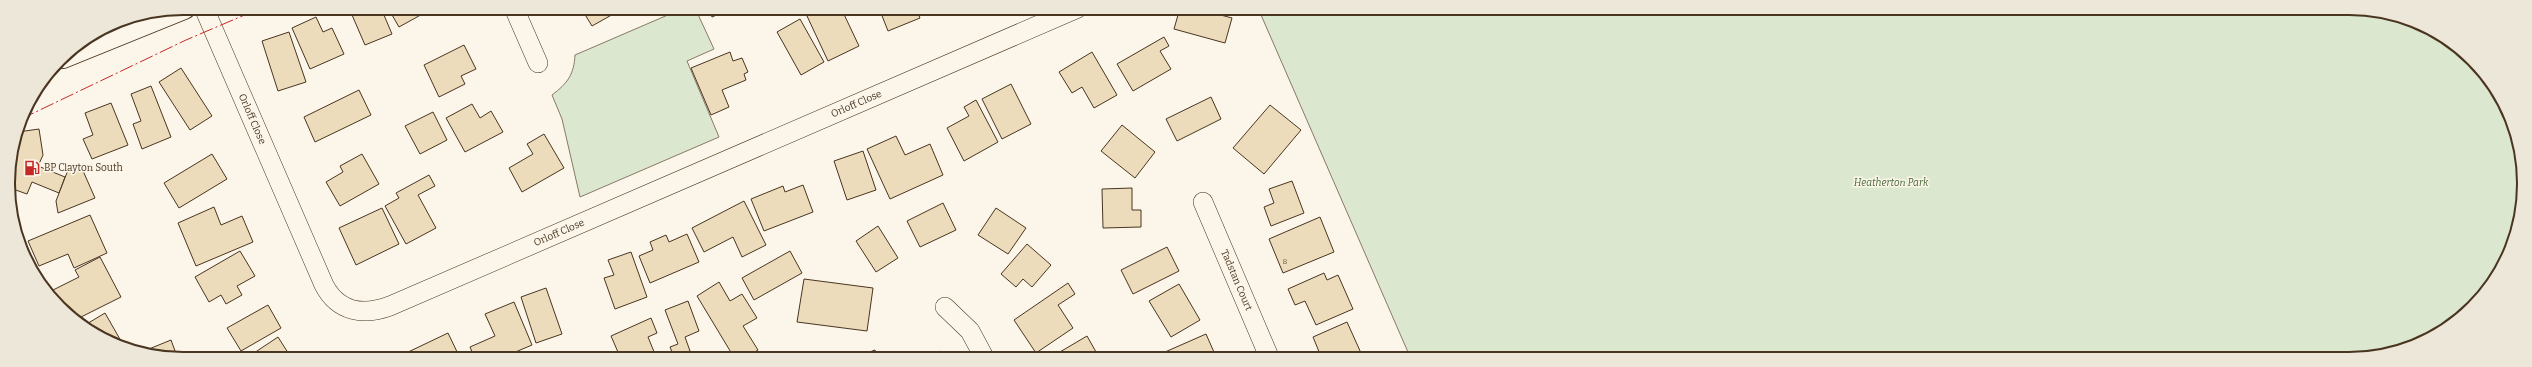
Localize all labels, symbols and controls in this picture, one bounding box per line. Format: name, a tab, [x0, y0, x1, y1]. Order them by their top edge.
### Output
street label: Orloff Close	[829, 88, 884, 120]
street label: Orloff Close	[236, 92, 268, 146]
fuel station icon: BP Clayton South	[23, 159, 41, 177]
place label: BP Clayton South	[44, 162, 123, 174]
park label: Heatherton Park	[1854, 177, 1929, 189]
street label: Orloff Close	[532, 217, 586, 249]
street label: Tadstan Court	[1218, 248, 1255, 313]
house number: 8	[1283, 257, 1288, 266]

